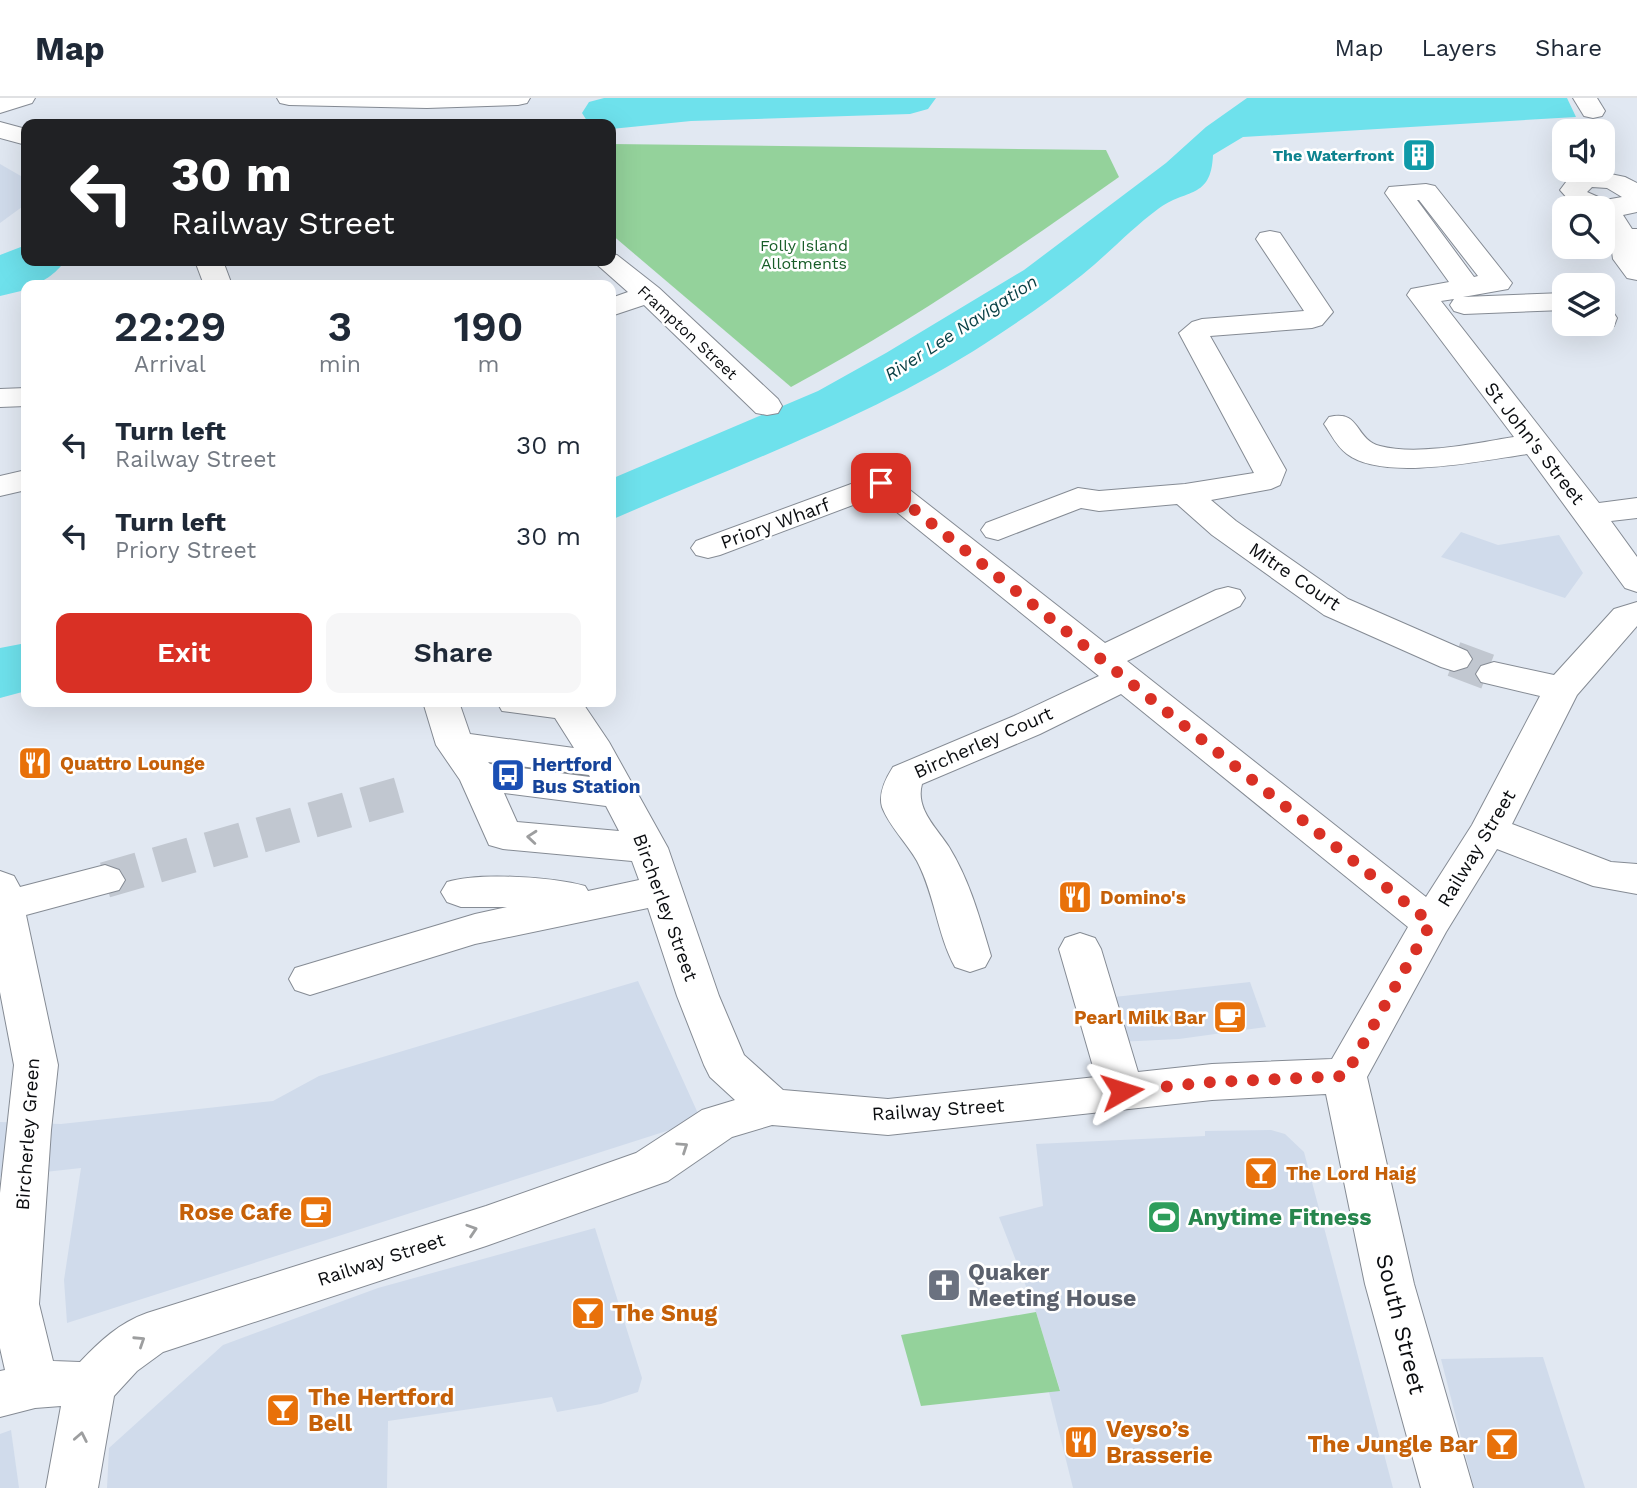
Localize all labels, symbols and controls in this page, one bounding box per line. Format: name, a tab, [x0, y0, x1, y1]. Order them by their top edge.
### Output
text: Map	[35, 29, 105, 68]
text: Map	[1335, 34, 1383, 62]
text: Layers	[1421, 34, 1497, 62]
text: Share	[1535, 34, 1602, 62]
map controls	[1552, 119, 1615, 336]
button: sound	[1552, 119, 1615, 182]
building icon: The Waterfront	[1400, 136, 1438, 174]
text: 30 m	[171, 145, 292, 203]
place label: The Waterfront	[1273, 146, 1394, 165]
icon: left	[56, 147, 147, 238]
button: search	[1552, 196, 1615, 259]
text: Railway Street	[171, 204, 395, 242]
park label: Folly Island Allotments	[760, 236, 848, 273]
water label: River Lee Navigation	[880, 270, 1041, 385]
button: layers	[1552, 273, 1615, 336]
street label: Frampton Street	[634, 281, 742, 384]
text: 22:29	[113, 302, 226, 351]
text: 3	[328, 302, 352, 351]
text: 190	[453, 302, 524, 351]
text: Arrival	[134, 351, 206, 378]
text: min	[319, 351, 361, 378]
text: m	[478, 351, 500, 378]
street label: St John's Street	[1480, 377, 1590, 509]
text: Turn left	[115, 416, 226, 446]
icon: left	[56, 426, 94, 464]
text: 30 m	[516, 430, 581, 460]
text: Railway Street	[115, 446, 276, 473]
pin	[851, 453, 911, 513]
icon: arrive	[862, 464, 900, 502]
street label: Priory Wharf	[717, 493, 834, 554]
text: Turn left	[115, 507, 226, 537]
icon: left	[56, 517, 94, 555]
text: 30 m	[516, 521, 581, 551]
text: Priory Street	[115, 537, 256, 564]
street label: Mitre Court	[1245, 537, 1345, 615]
button: Exit	[56, 613, 312, 693]
button: Share	[326, 613, 581, 693]
street label: Bircherley Court	[910, 702, 1056, 783]
restaurant icon: Quattro Lounge	[16, 744, 54, 782]
place label: Quattro Lounge	[60, 752, 205, 775]
place label: Hertford Bus Station	[532, 753, 641, 798]
bus stop icon: Hertford Bus Station	[489, 756, 527, 794]
street label: Railway Street	[1432, 785, 1521, 911]
one-way arrow	[526, 830, 537, 845]
street label: Bircherley Street	[628, 830, 703, 984]
restaurant icon: Domino's	[1056, 878, 1094, 916]
place label: Domino's	[1100, 886, 1186, 909]
cafe icon: Pearl Milk Bar	[1211, 998, 1249, 1036]
place label: Pearl Milk Bar	[1074, 1006, 1207, 1029]
position arrow	[1085, 1054, 1159, 1128]
street label: Bircherley Green	[11, 1057, 44, 1211]
street label: Railway Street	[871, 1093, 1005, 1126]
one-way arrow	[675, 1142, 688, 1155]
bar icon: The Lord Haig	[1242, 1154, 1280, 1192]
place label: The Lord Haig	[1286, 1162, 1416, 1185]
cafe icon: Rose Cafe	[297, 1193, 335, 1231]
sports icon: Anytime Fitness	[1145, 1198, 1183, 1236]
place label: Rose Cafe	[179, 1199, 292, 1226]
place label: Anytime Fitness	[1188, 1204, 1372, 1231]
one-way arrow	[466, 1224, 478, 1239]
street label: Railway Street	[314, 1228, 448, 1291]
street label: South Street	[1370, 1251, 1431, 1397]
place label: Quaker Meeting House	[968, 1259, 1136, 1312]
church icon: Quaker Meeting House	[925, 1266, 963, 1304]
bar icon: The Snug	[569, 1294, 607, 1332]
place label: The Snug	[612, 1300, 717, 1327]
one-way arrow	[133, 1336, 146, 1349]
place label: The Hertford Bell	[308, 1384, 454, 1437]
bar icon: The Hertford Bell	[264, 1391, 302, 1429]
place label: Veyso’s Brasserie	[1106, 1416, 1212, 1469]
restaurant icon: Veyso’s Brasserie	[1062, 1423, 1100, 1461]
bar icon: The Jungle Bar	[1483, 1425, 1521, 1463]
one-way arrow	[73, 1431, 88, 1443]
place label: The Jungle Bar	[1308, 1431, 1478, 1458]

